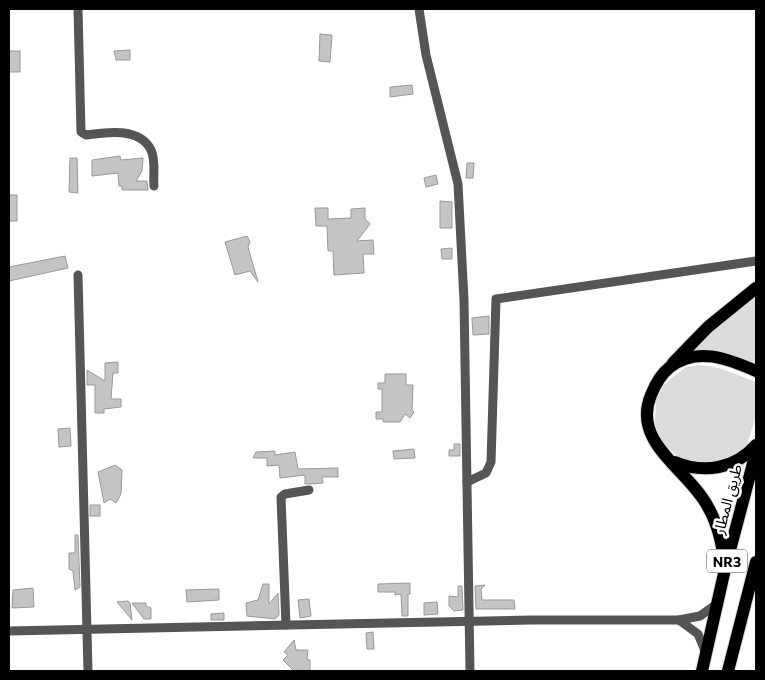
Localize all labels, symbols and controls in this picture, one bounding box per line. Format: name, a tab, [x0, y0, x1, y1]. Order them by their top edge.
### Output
street label: طريق المطار	[709, 462, 747, 537]
road number: NR3	[707, 550, 747, 572]

